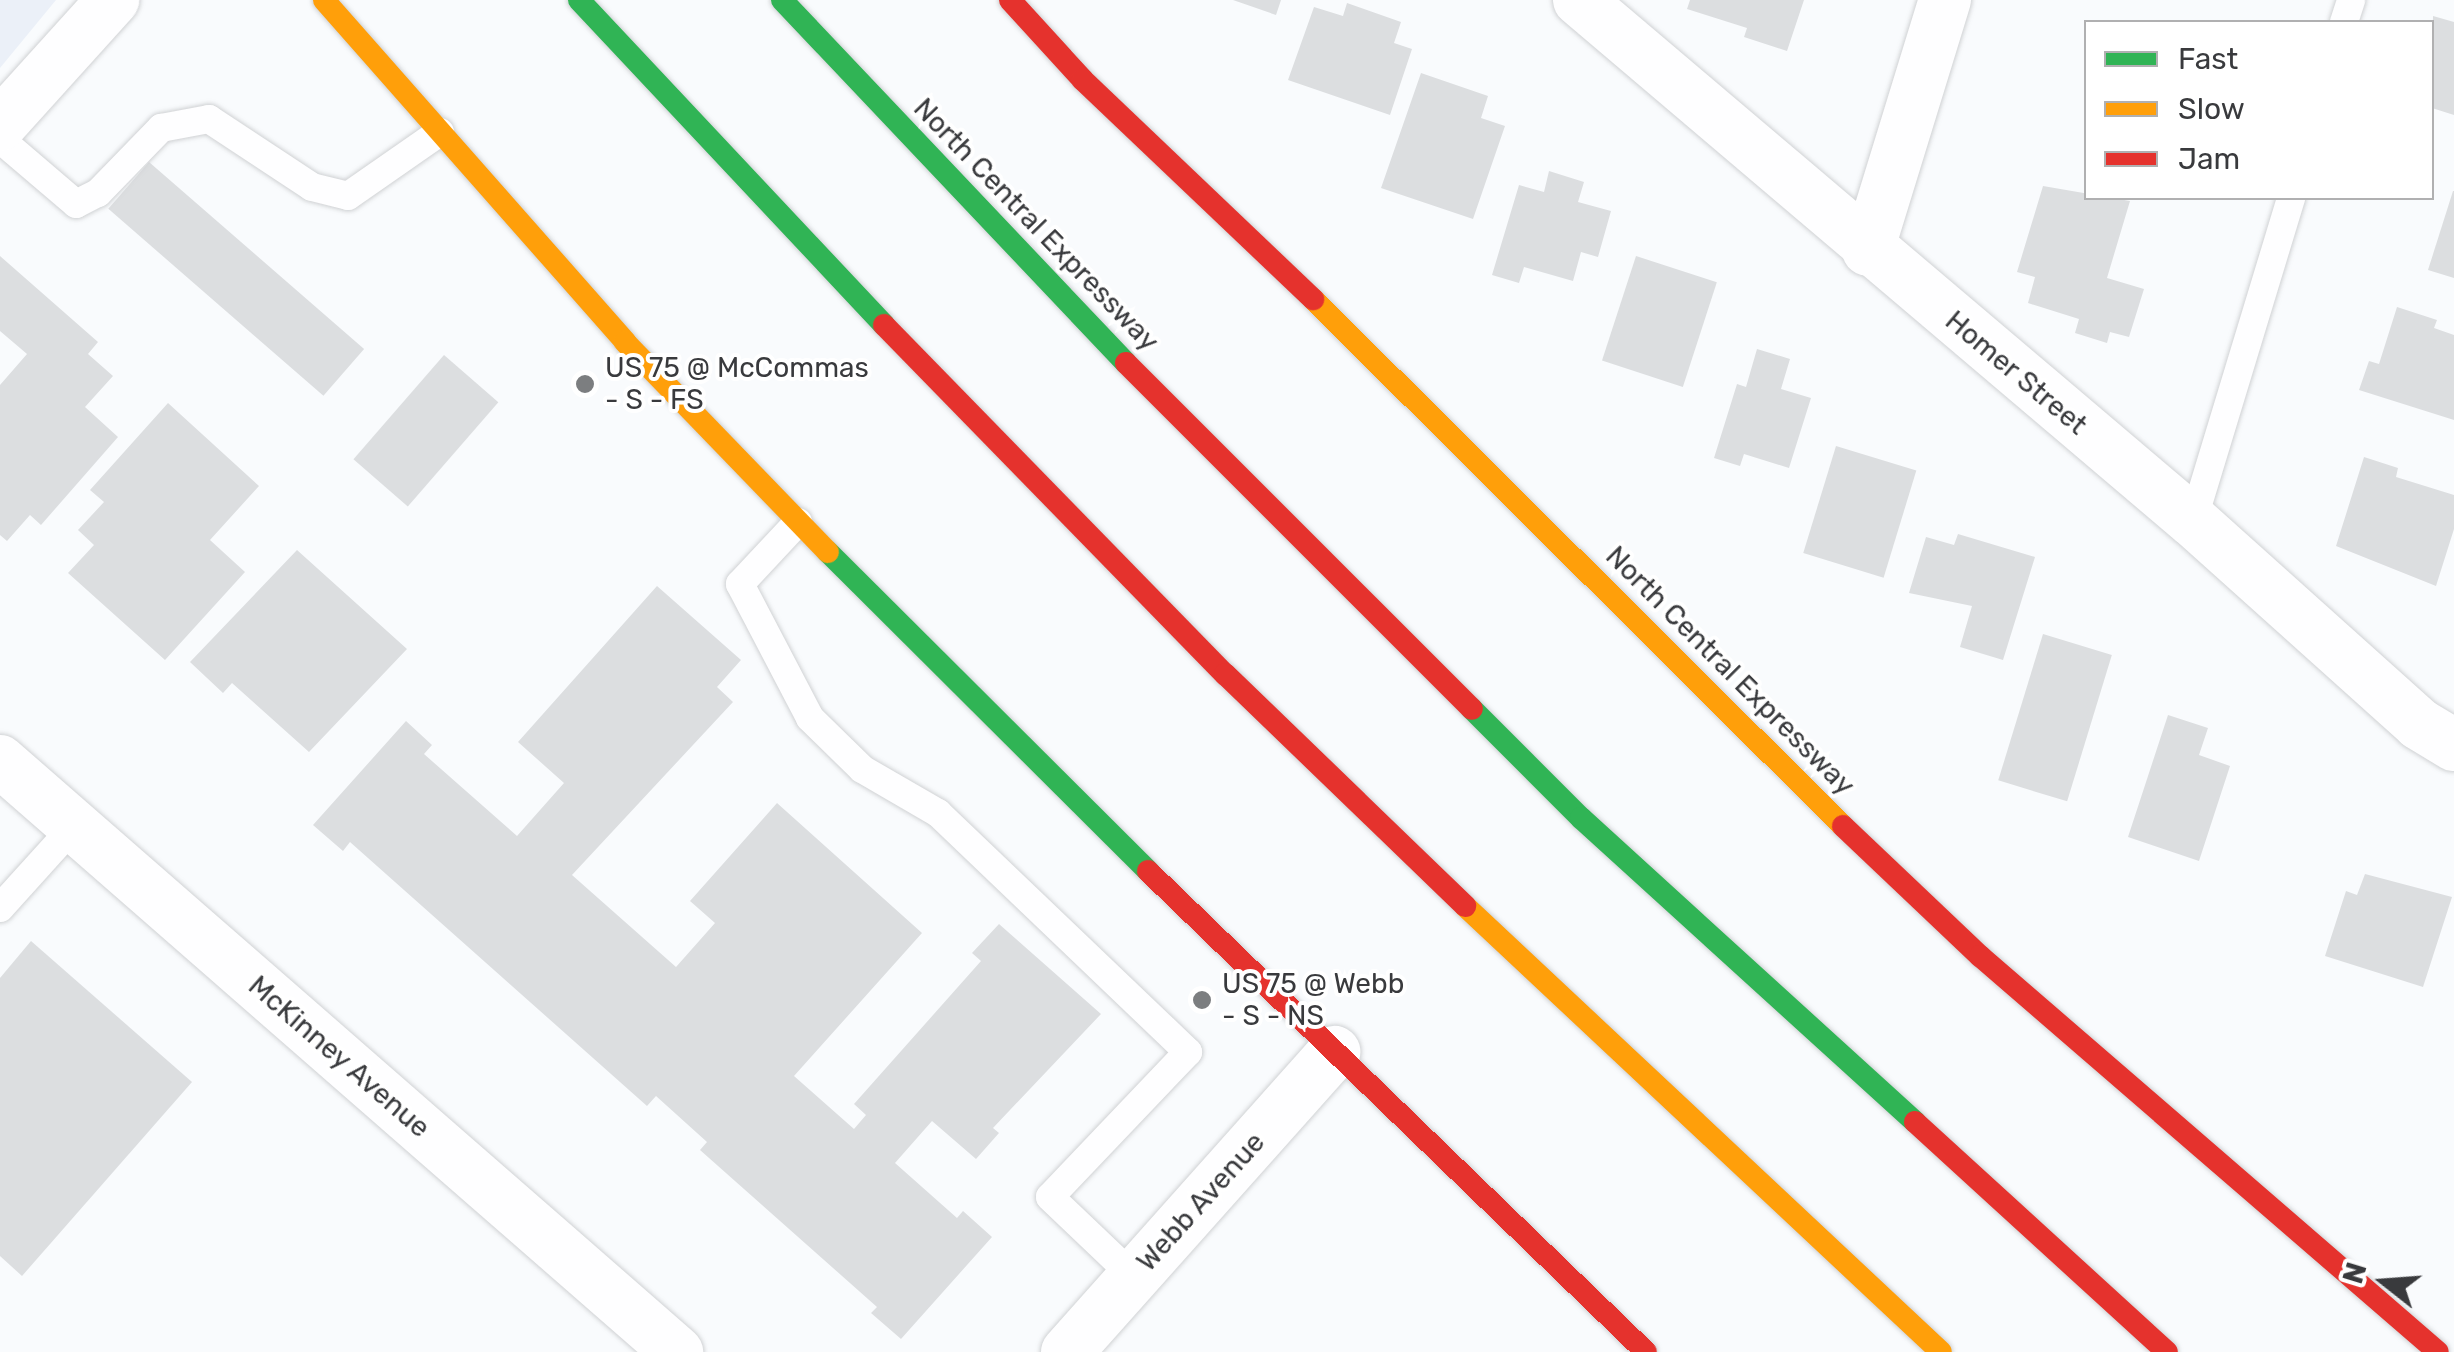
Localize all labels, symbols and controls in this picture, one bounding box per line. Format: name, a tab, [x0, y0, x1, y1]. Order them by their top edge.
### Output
legend	[2084, 20, 2434, 200]
text: Fast	[2178, 41, 2238, 77]
text: Slow	[2178, 91, 2245, 127]
street label: North Central Expressway	[906, 92, 1166, 358]
text: Jam	[2178, 141, 2240, 177]
street label: Homer Street	[1938, 304, 2094, 442]
place label: US 75 @ McCommas - S - FS	[605, 351, 869, 417]
marker: US 75 @ McCommas - S - FS	[574, 373, 596, 395]
street label: North Central Expressway	[1599, 540, 1861, 802]
place label: US 75 @ Webb - S - NS	[1222, 967, 1405, 1033]
street label: McKinney Avenue	[241, 969, 437, 1145]
marker: US 75 @ Webb - S - NS	[1191, 989, 1213, 1011]
street label: Webb Avenue	[1130, 1125, 1272, 1279]
north arrow	[2334, 1232, 2434, 1332]
text: N	[2336, 1259, 2374, 1288]

